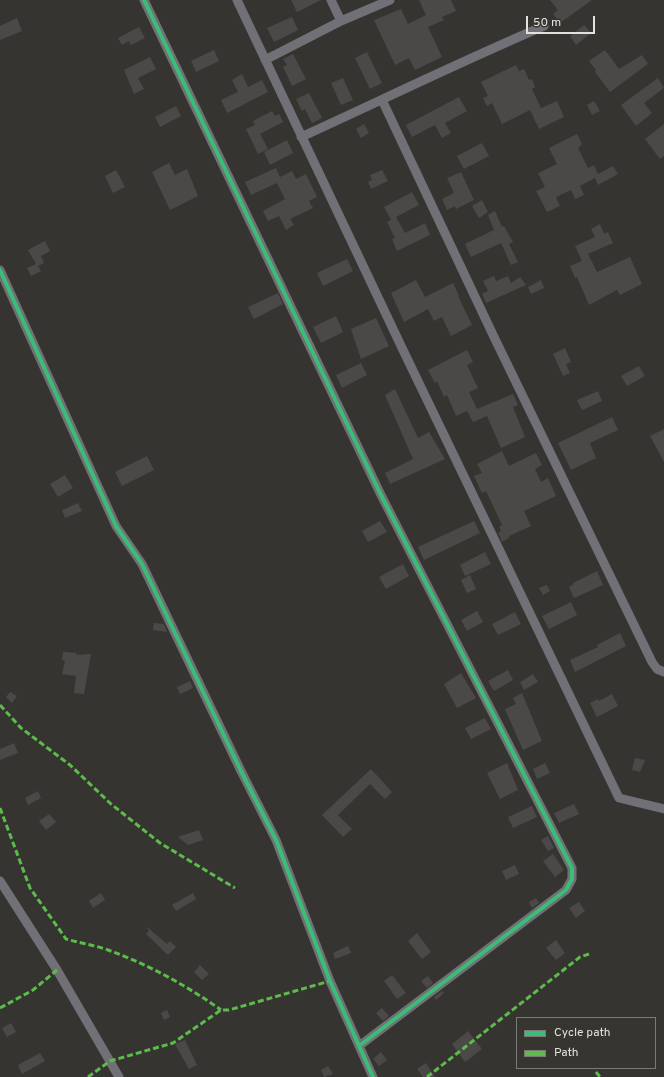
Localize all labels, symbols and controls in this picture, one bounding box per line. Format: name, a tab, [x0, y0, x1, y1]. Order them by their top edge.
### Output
scale bar	[528, 8, 597, 34]
text: 50 m	[533, 15, 561, 31]
legend	[516, 1017, 656, 1069]
text: Cycle path	[554, 1025, 611, 1041]
text: Path	[554, 1045, 579, 1061]

